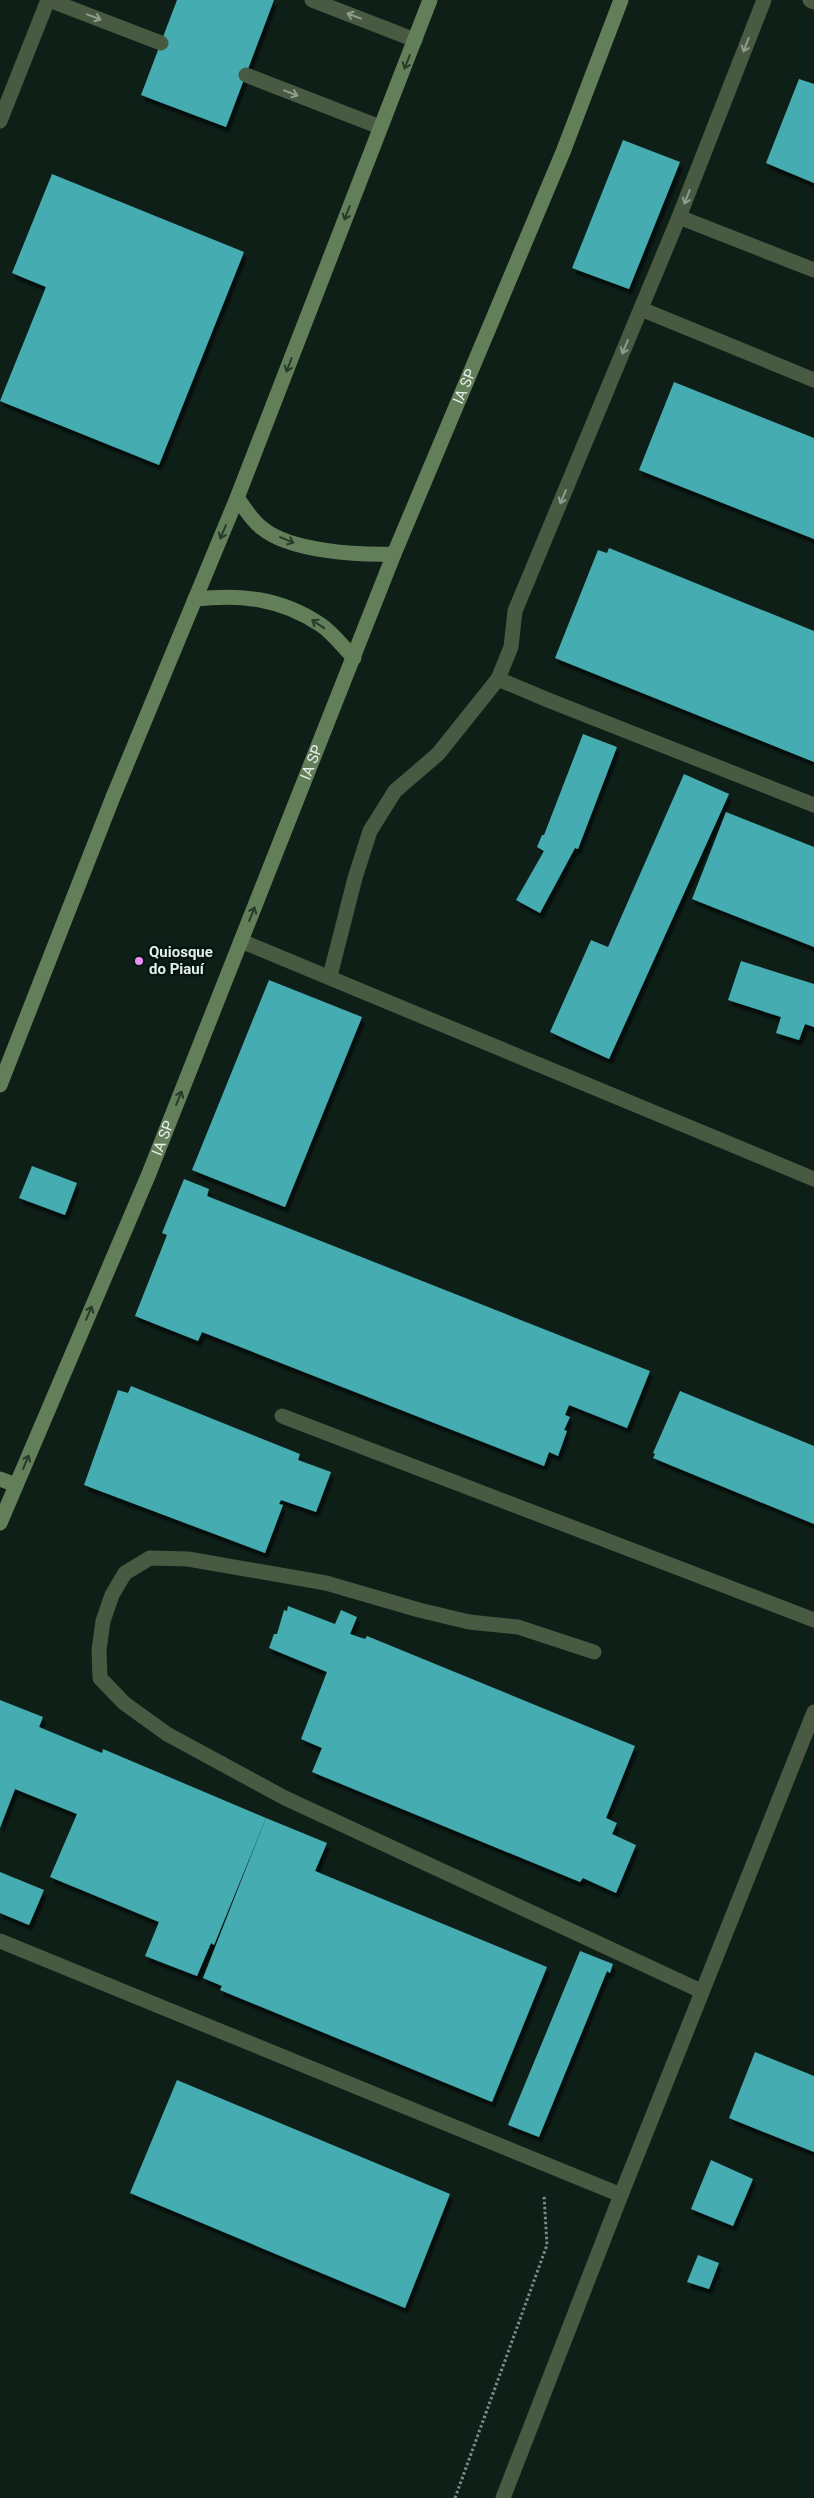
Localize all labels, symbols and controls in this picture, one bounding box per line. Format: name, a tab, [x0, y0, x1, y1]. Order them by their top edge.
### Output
one-way arrow	[346, 11, 362, 20]
one-way arrow	[86, 13, 101, 22]
one-way arrow	[741, 37, 750, 53]
one-way arrow	[401, 54, 411, 69]
one-way arrow	[283, 89, 298, 98]
one-way arrow	[682, 189, 691, 204]
one-way arrow	[342, 205, 351, 220]
one-way arrow	[620, 339, 629, 354]
one-way arrow	[283, 357, 293, 372]
street label: IA SP	[449, 366, 480, 406]
one-way arrow	[557, 489, 567, 504]
one-way arrow	[217, 524, 227, 539]
one-way arrow	[279, 535, 294, 545]
one-way arrow	[312, 619, 326, 629]
street label: IA SP	[297, 742, 327, 783]
one-way arrow	[247, 907, 257, 922]
place label: Quiosque do Piauí	[149, 943, 213, 978]
marker: Quiosque do Piauí	[133, 955, 145, 967]
one-way arrow	[175, 1091, 184, 1106]
street label: IA SP	[148, 1118, 178, 1158]
one-way arrow	[86, 1305, 95, 1320]
one-way arrow	[21, 1455, 31, 1470]

